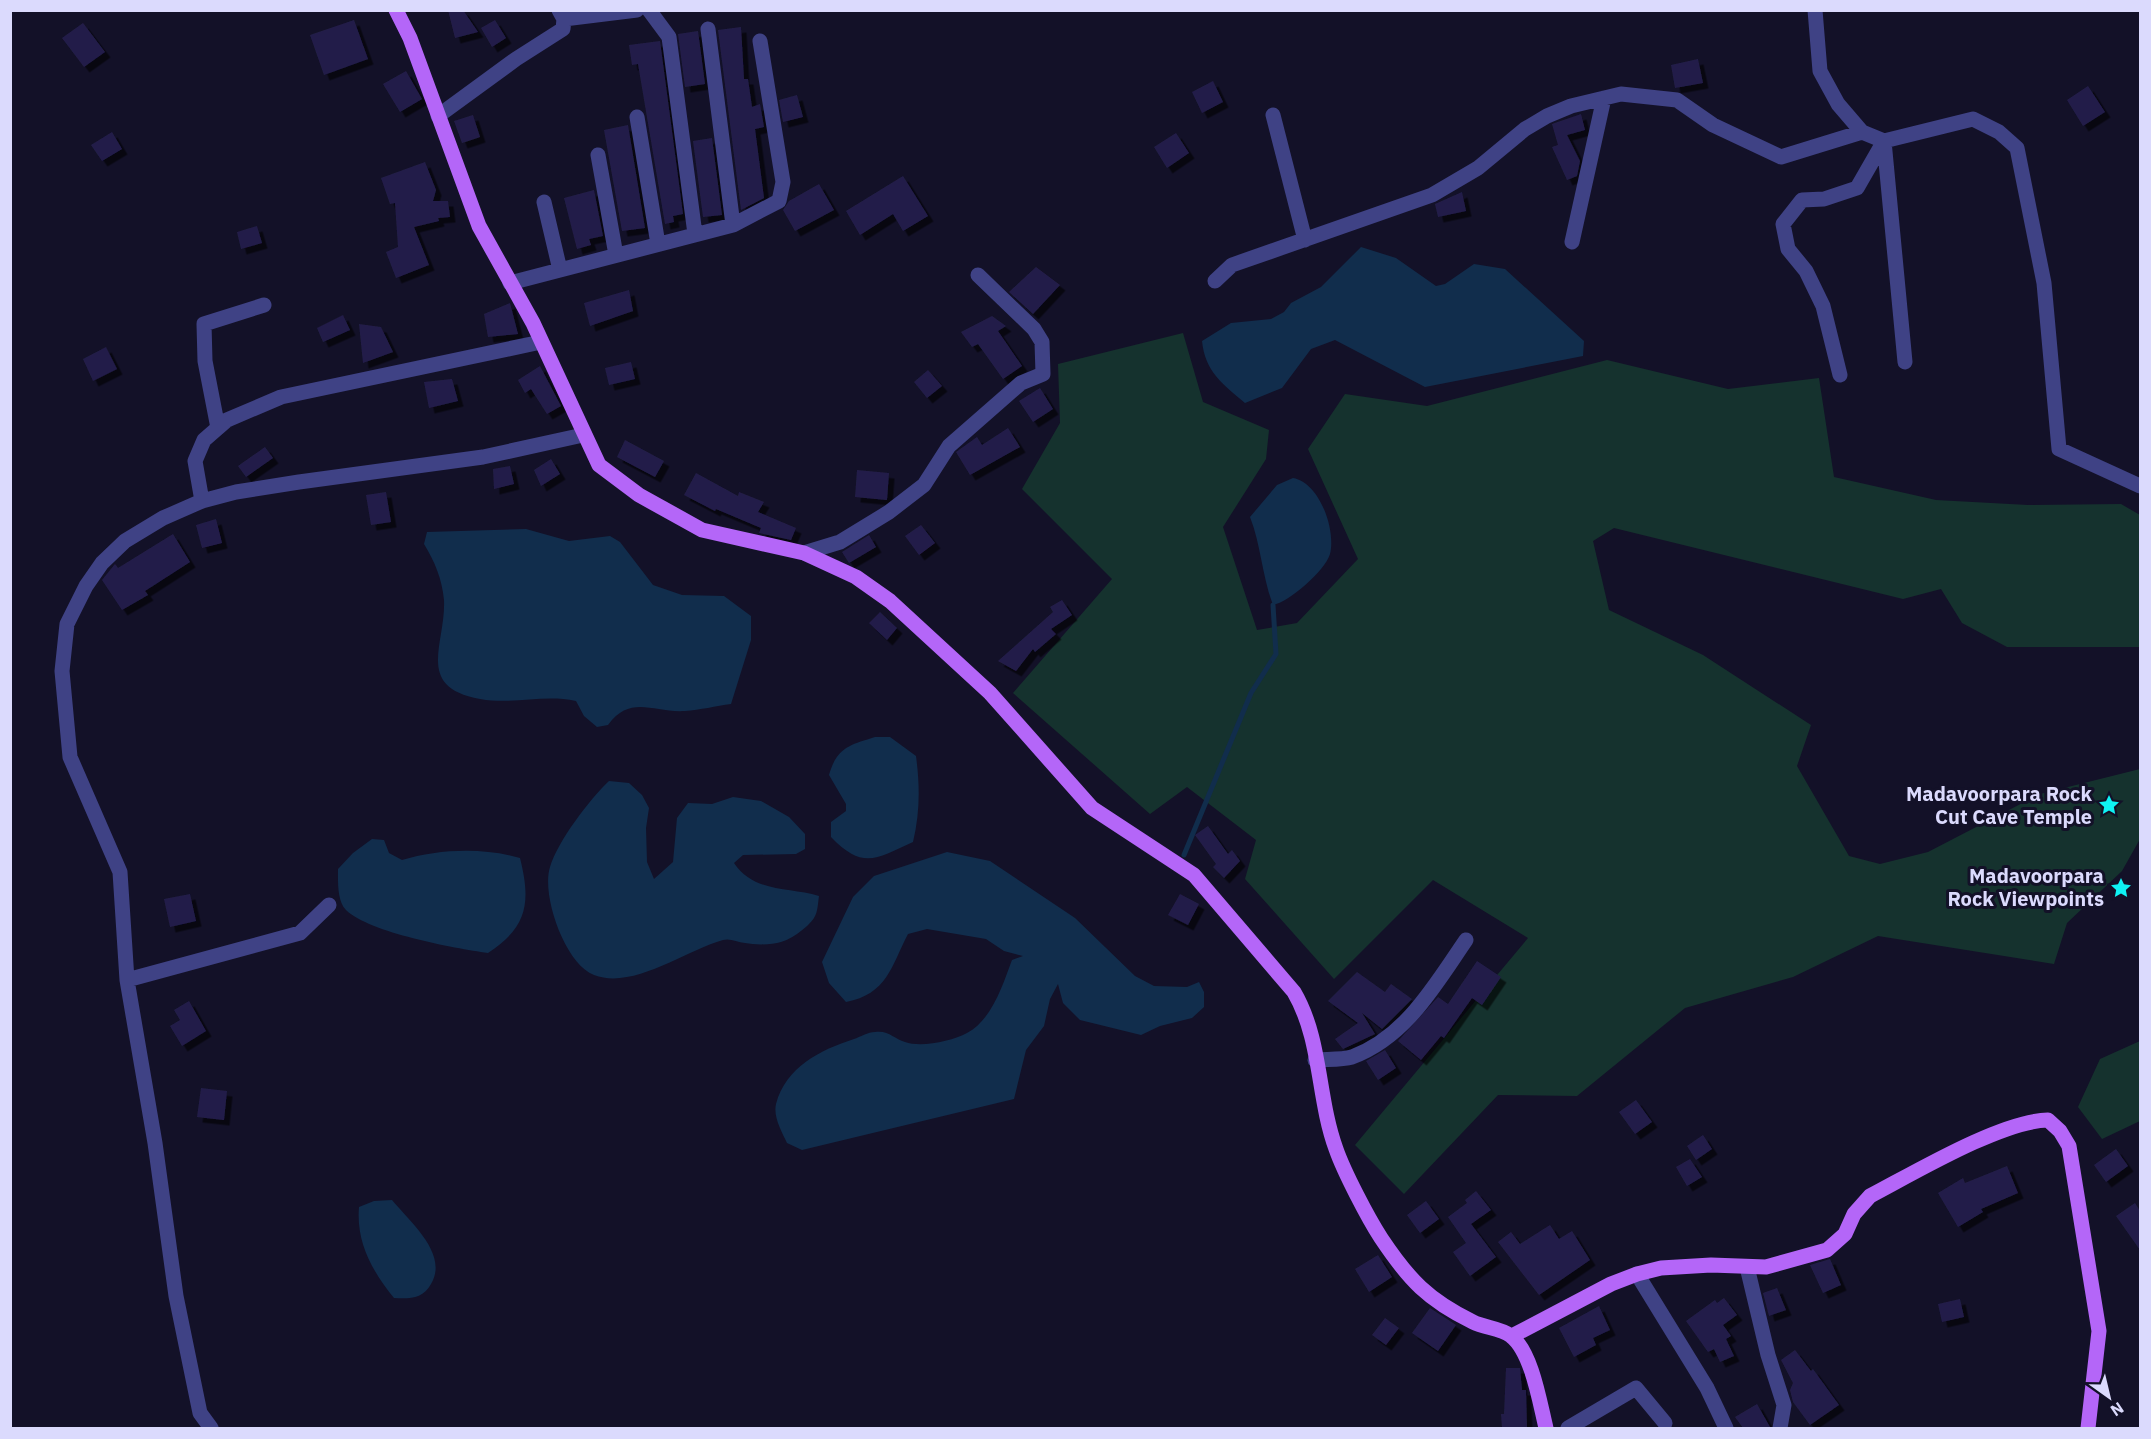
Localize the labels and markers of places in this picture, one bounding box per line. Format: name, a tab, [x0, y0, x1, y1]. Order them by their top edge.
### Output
place label: Madavoorpara Rock Cut Cave Temple	[1906, 780, 2092, 830]
place icon: Madavoorpara Rock Cut Cave Temple	[2097, 793, 2121, 817]
place label: Madavoorpara Rock Viewpoints	[1947, 862, 2104, 912]
place icon: Madavoorpara Rock Viewpoints	[2109, 876, 2133, 900]

